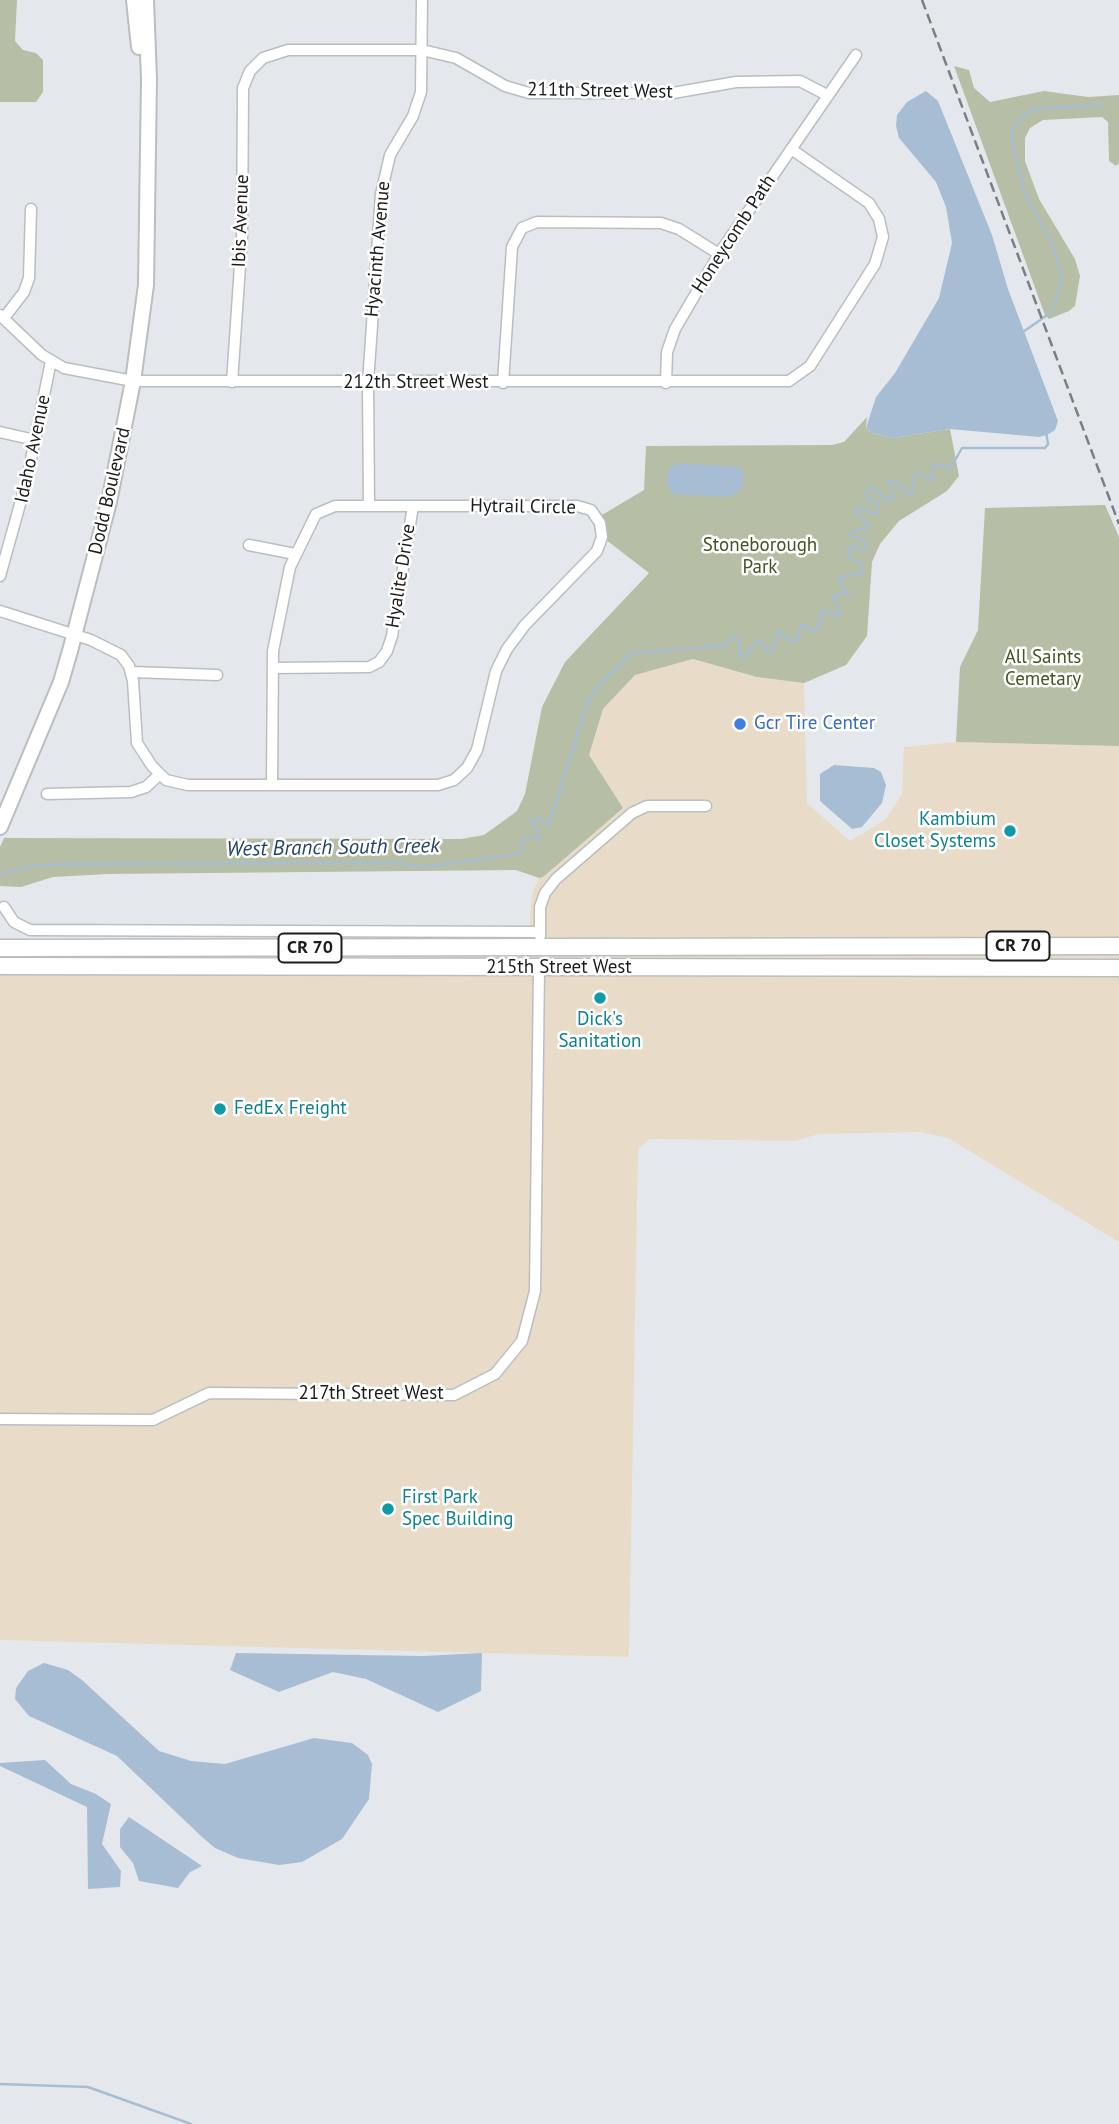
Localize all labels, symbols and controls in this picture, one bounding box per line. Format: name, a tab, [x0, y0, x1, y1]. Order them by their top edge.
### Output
street label: 211th Street West	[527, 78, 673, 104]
street label: Honeycomb Path	[687, 171, 781, 297]
street label: Ibis Avenue	[228, 174, 254, 268]
street label: Hyacinth Avenue	[361, 180, 395, 318]
street label: 212th Street West	[343, 372, 489, 394]
street label: Idaho Avenue	[10, 393, 56, 505]
street label: Dodd Boulevard	[84, 425, 136, 557]
street label: Hytrail Circle	[470, 495, 576, 519]
street label: Hyalite Drive	[382, 522, 420, 630]
park label: Stoneborough Park	[703, 535, 817, 579]
park label: All Saints Cemetary	[1005, 647, 1081, 691]
place label: Gcr Tire Center	[754, 713, 875, 735]
marker: Gcr Tire Center	[732, 716, 748, 732]
place label: Kambium Closet Systems	[874, 809, 996, 853]
marker: Kambium Closet Systems	[1002, 823, 1018, 839]
water label: West Branch South Creek	[226, 834, 440, 862]
road number: CR 70	[986, 931, 1050, 960]
road number: CR 70	[278, 933, 342, 962]
street label: 215th Street West	[486, 957, 632, 979]
marker: Dick's Sanitation	[592, 990, 608, 1006]
place label: Dick's Sanitation	[559, 1009, 641, 1053]
place label: FedEx Freight	[234, 1098, 347, 1120]
marker: FedEx Freight	[212, 1101, 228, 1117]
street label: 217th Street West	[298, 1383, 444, 1405]
place label: First Park Spec Building	[402, 1487, 513, 1531]
marker: First Park Spec Building	[380, 1501, 396, 1517]

